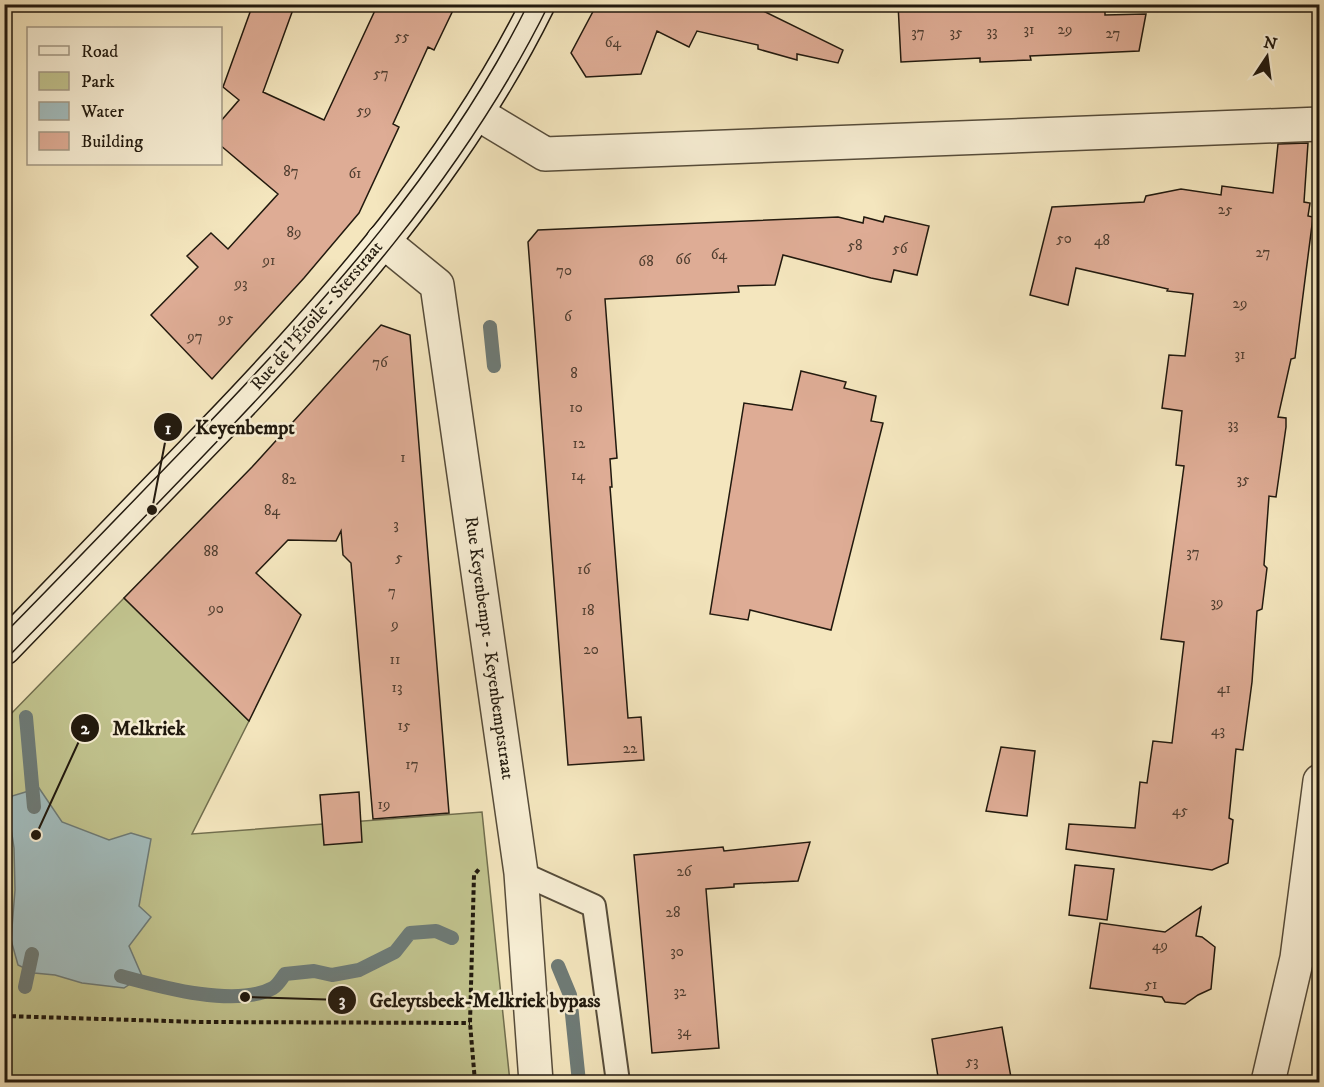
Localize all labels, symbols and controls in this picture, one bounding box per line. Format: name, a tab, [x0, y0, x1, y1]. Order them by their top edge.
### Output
house number: 31	[1023, 20, 1035, 39]
house number: 29	[1058, 20, 1072, 39]
house number: 33	[986, 22, 998, 41]
house number: 37	[911, 23, 925, 42]
house number: 35	[949, 23, 963, 42]
house number: 27	[1106, 24, 1121, 43]
legend	[27, 27, 222, 165]
house number: 55	[395, 27, 410, 46]
north arrow	[1237, 27, 1297, 87]
text: N	[1261, 32, 1279, 55]
house number: 64	[605, 33, 622, 52]
text: Road	[81, 41, 118, 63]
house number: 57	[373, 64, 389, 83]
text: Park	[81, 71, 115, 93]
text: Water	[80, 101, 124, 123]
house number: 59	[357, 101, 371, 120]
text: Building	[81, 131, 143, 153]
house number: 87	[283, 162, 299, 181]
house number: 61	[348, 164, 362, 183]
house number: 25	[1218, 200, 1233, 219]
house number: 89	[287, 223, 302, 242]
house number: 50	[1056, 229, 1072, 248]
house number: 48	[1094, 231, 1110, 250]
house number: 58	[848, 236, 862, 255]
street label: Rue de l'Étoile - Sterstraat	[246, 237, 388, 395]
house number: 56	[892, 239, 909, 258]
house number: 27	[1256, 243, 1271, 262]
house number: 64	[711, 245, 728, 264]
house number: 66	[675, 250, 692, 269]
house number: 91	[262, 251, 275, 270]
house number: 68	[638, 252, 654, 271]
house number: 70	[556, 261, 572, 280]
house number: 93	[233, 274, 248, 293]
house number: 29	[1233, 294, 1247, 313]
house number: 6	[564, 307, 573, 326]
house number: 95	[218, 309, 234, 328]
house number: 97	[186, 327, 203, 346]
house number: 31	[1234, 345, 1246, 364]
house number: 76	[372, 353, 389, 372]
house number: 8	[570, 364, 578, 383]
house number: 10	[569, 398, 583, 417]
callout: Keyenbempt	[153, 408, 306, 446]
house number: 33	[1227, 415, 1239, 434]
text: Keyenbempt	[195, 416, 295, 441]
text: 1	[165, 418, 172, 440]
house number: 12	[573, 434, 586, 453]
house number: 1	[400, 448, 406, 467]
house number: 14	[571, 466, 585, 485]
house number: 82	[282, 470, 297, 489]
house number: 35	[1236, 470, 1250, 489]
house number: 84	[264, 501, 280, 520]
house number: 3	[393, 515, 399, 534]
street label: Rue Keyenbempt - Keyenbemptstraat	[460, 515, 518, 781]
house number: 88	[203, 542, 219, 561]
house number: 37	[1186, 543, 1200, 562]
house number: 5	[395, 548, 403, 567]
house number: 16	[577, 560, 592, 579]
house number: 7	[388, 582, 396, 601]
house number: 39	[1210, 593, 1224, 612]
house number: 90	[207, 599, 224, 618]
house number: 18	[581, 601, 595, 620]
house number: 9	[390, 615, 399, 634]
house number: 20	[583, 640, 599, 659]
house number: 11	[389, 650, 401, 669]
house number: 13	[391, 678, 403, 697]
house number: 41	[1217, 679, 1231, 698]
callout: Melkriek	[70, 709, 197, 747]
house number: 15	[398, 716, 411, 735]
text: Melkriek	[113, 717, 187, 742]
text: 2	[81, 718, 91, 740]
house number: 43	[1211, 721, 1225, 740]
house number: 22	[623, 739, 638, 758]
house number: 17	[405, 755, 419, 774]
house number: 19	[378, 795, 390, 814]
house number: 45	[1172, 801, 1189, 820]
house number: 26	[676, 862, 693, 881]
house number: 28	[666, 903, 680, 922]
house number: 49	[1152, 936, 1168, 955]
house number: 30	[670, 942, 684, 961]
house number: 51	[1145, 975, 1157, 994]
callout: Geleytsbeek-Melkriek bypass	[327, 981, 612, 1019]
house number: 32	[674, 982, 687, 1001]
text: Geleytsbeek-Melkriek bypass	[369, 989, 601, 1014]
text: 3	[339, 990, 346, 1012]
house number: 34	[677, 1022, 691, 1041]
house number: 53	[965, 1052, 979, 1071]

